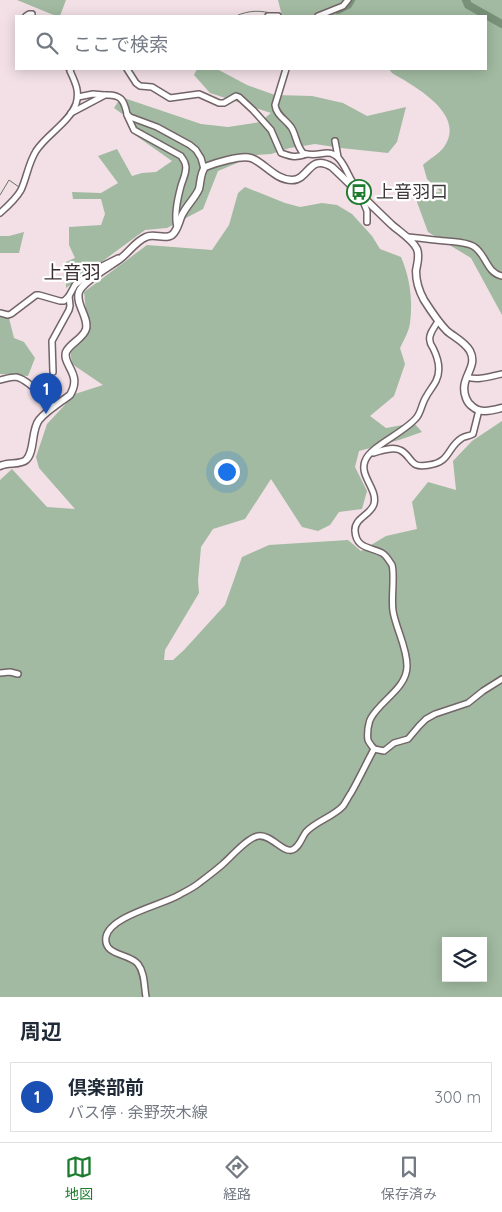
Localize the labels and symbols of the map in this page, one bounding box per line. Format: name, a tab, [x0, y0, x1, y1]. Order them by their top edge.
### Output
bus stop icon: 上音羽口	[346, 179, 372, 205]
place label: 上音羽口	[376, 180, 448, 203]
district label: 上音羽	[43, 260, 101, 284]
pin: 1	[30, 373, 62, 414]
your location	[214, 459, 240, 485]

